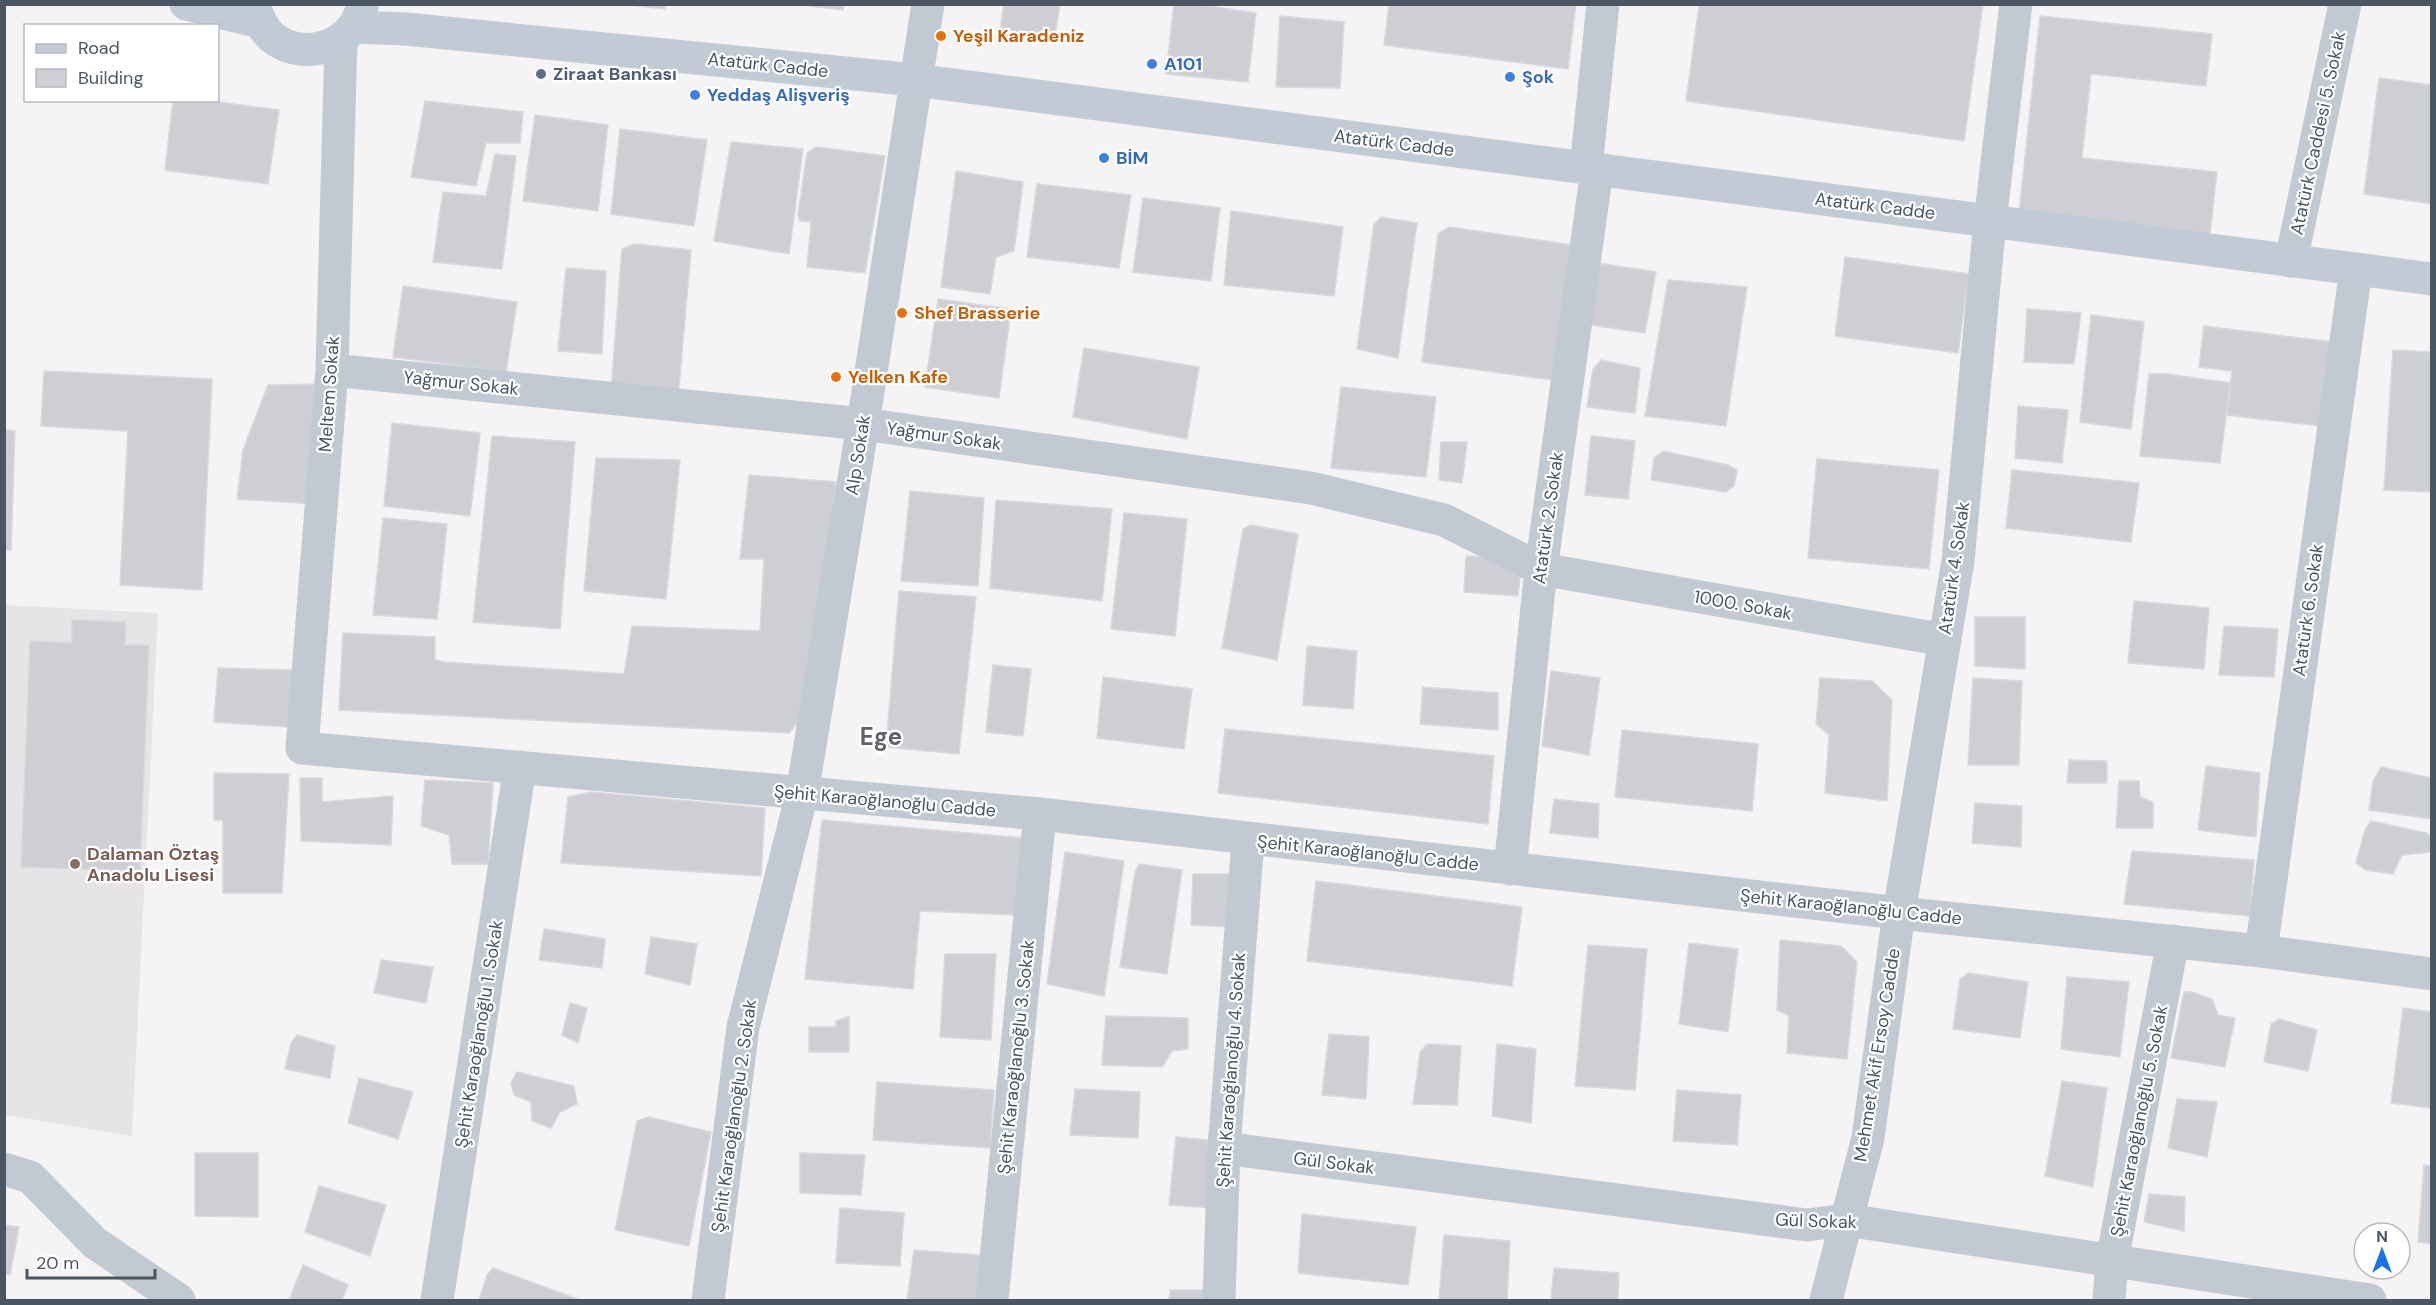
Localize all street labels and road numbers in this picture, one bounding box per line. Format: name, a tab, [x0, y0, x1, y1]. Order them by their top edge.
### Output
street label: Atatürk Caddesi 5. Sokak	[2285, 29, 2351, 237]
street label: Atatürk Cadde	[706, 47, 830, 83]
street label: Atatürk Cadde	[1332, 124, 1456, 162]
street label: Atatürk Cadde	[1813, 187, 1937, 225]
street label: Meltem Sokak	[313, 335, 345, 453]
street label: Yağmur Sokak	[402, 365, 520, 401]
street label: Alp Sokak	[840, 413, 876, 497]
street label: Yağmur Sokak	[885, 416, 1003, 456]
street label: Atatürk 2. Sokak	[1527, 450, 1569, 586]
street label: Atatürk 4. Sokak	[1933, 500, 1975, 636]
street label: Atatürk 6. Sokak	[2287, 542, 2329, 678]
street label: 1000. Sokak	[1692, 585, 1794, 625]
street label: Şehit Karaoğlanoğlu Cadde	[773, 779, 997, 823]
street label: Şehit Karaoğlanoğlu Cadde	[1256, 829, 1480, 877]
street label: Şehit Karaoğlanoğlu Cadde	[1739, 883, 1963, 931]
street label: Şehit Karaoğlanoğlu 1. Sokak	[449, 918, 509, 1150]
street label: Şehit Karaoğlanoğlu 3. Sokak	[992, 939, 1040, 1175]
street label: Mehmet Akif Ersoy Cadde	[1848, 947, 1906, 1163]
street label: Şehit Karaoğlanoğlu 4. Sokak	[1211, 952, 1251, 1188]
street label: Şehit Karaoğlanoğlu 2. Sokak	[706, 998, 762, 1234]
street label: Şehit Karaoğlanoğlu 5. Sokak	[2105, 1003, 2173, 1239]
street label: Gül Sokak	[1292, 1146, 1376, 1180]
street label: Gül Sokak	[1775, 1208, 1857, 1234]

